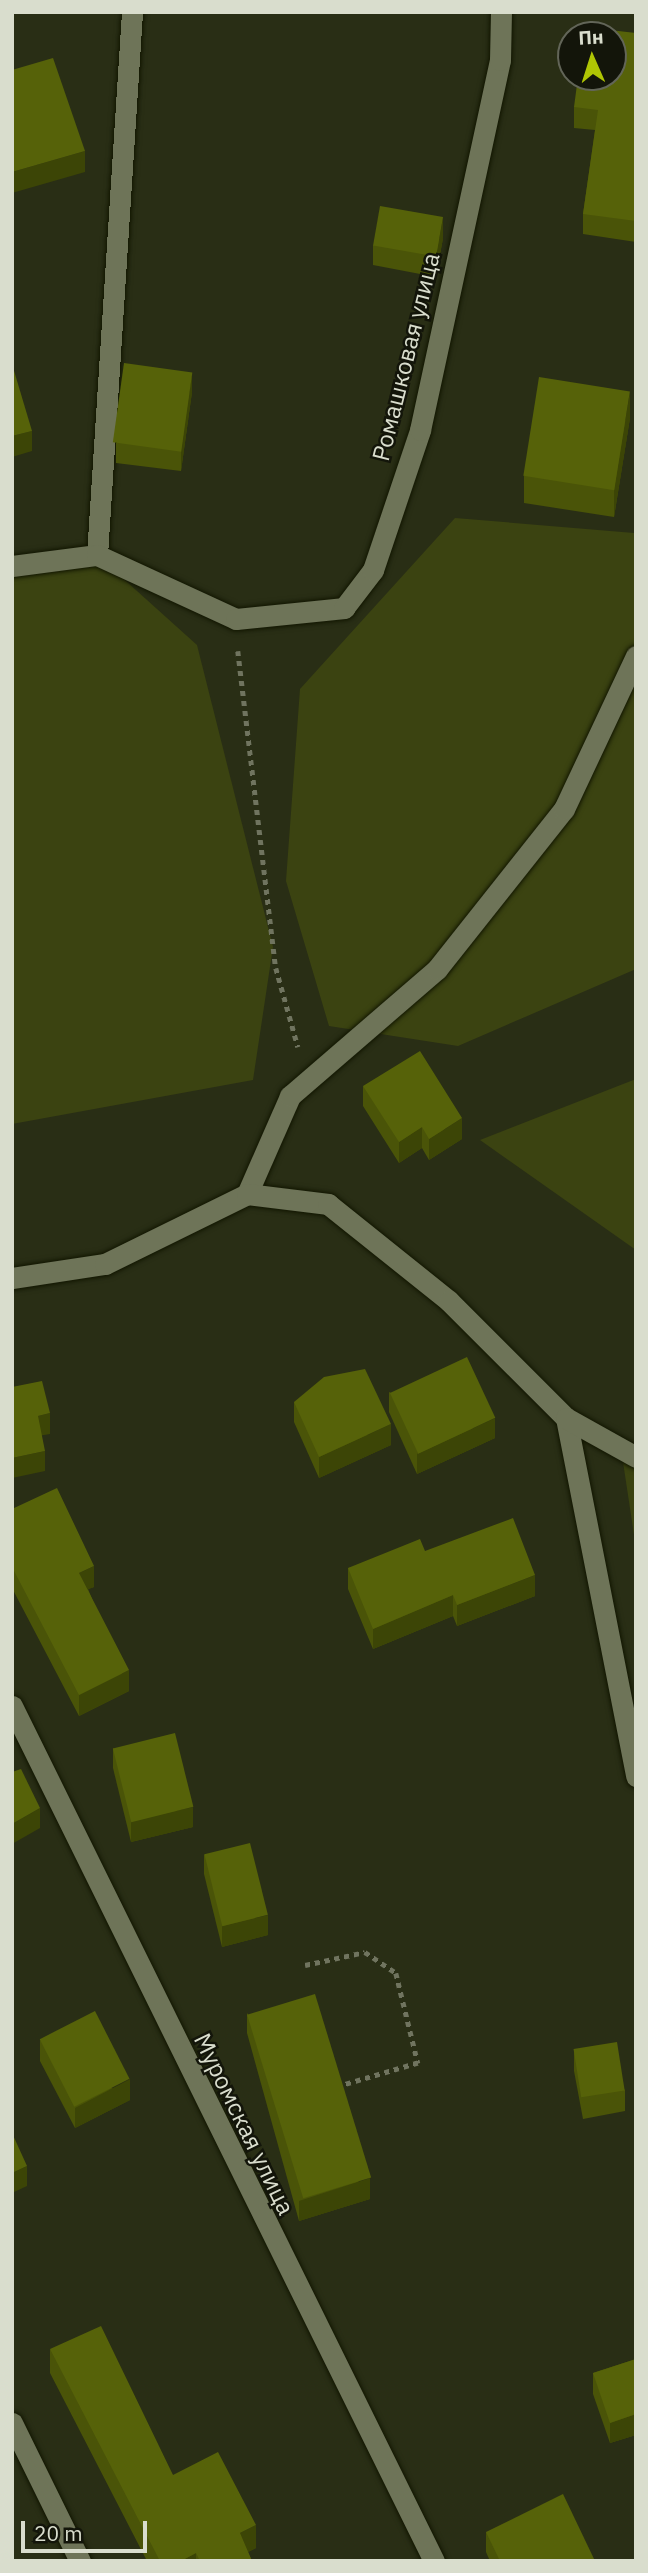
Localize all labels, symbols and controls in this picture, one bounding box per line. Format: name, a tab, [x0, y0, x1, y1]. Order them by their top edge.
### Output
north arrow	[557, 21, 627, 91]
text: Пн	[578, 24, 604, 50]
street label: Ромашковая улица	[366, 250, 446, 464]
street label: Муромская улица	[188, 2029, 300, 2219]
scale bar	[24, 2506, 150, 2550]
text: 20 m	[34, 2519, 83, 2547]

